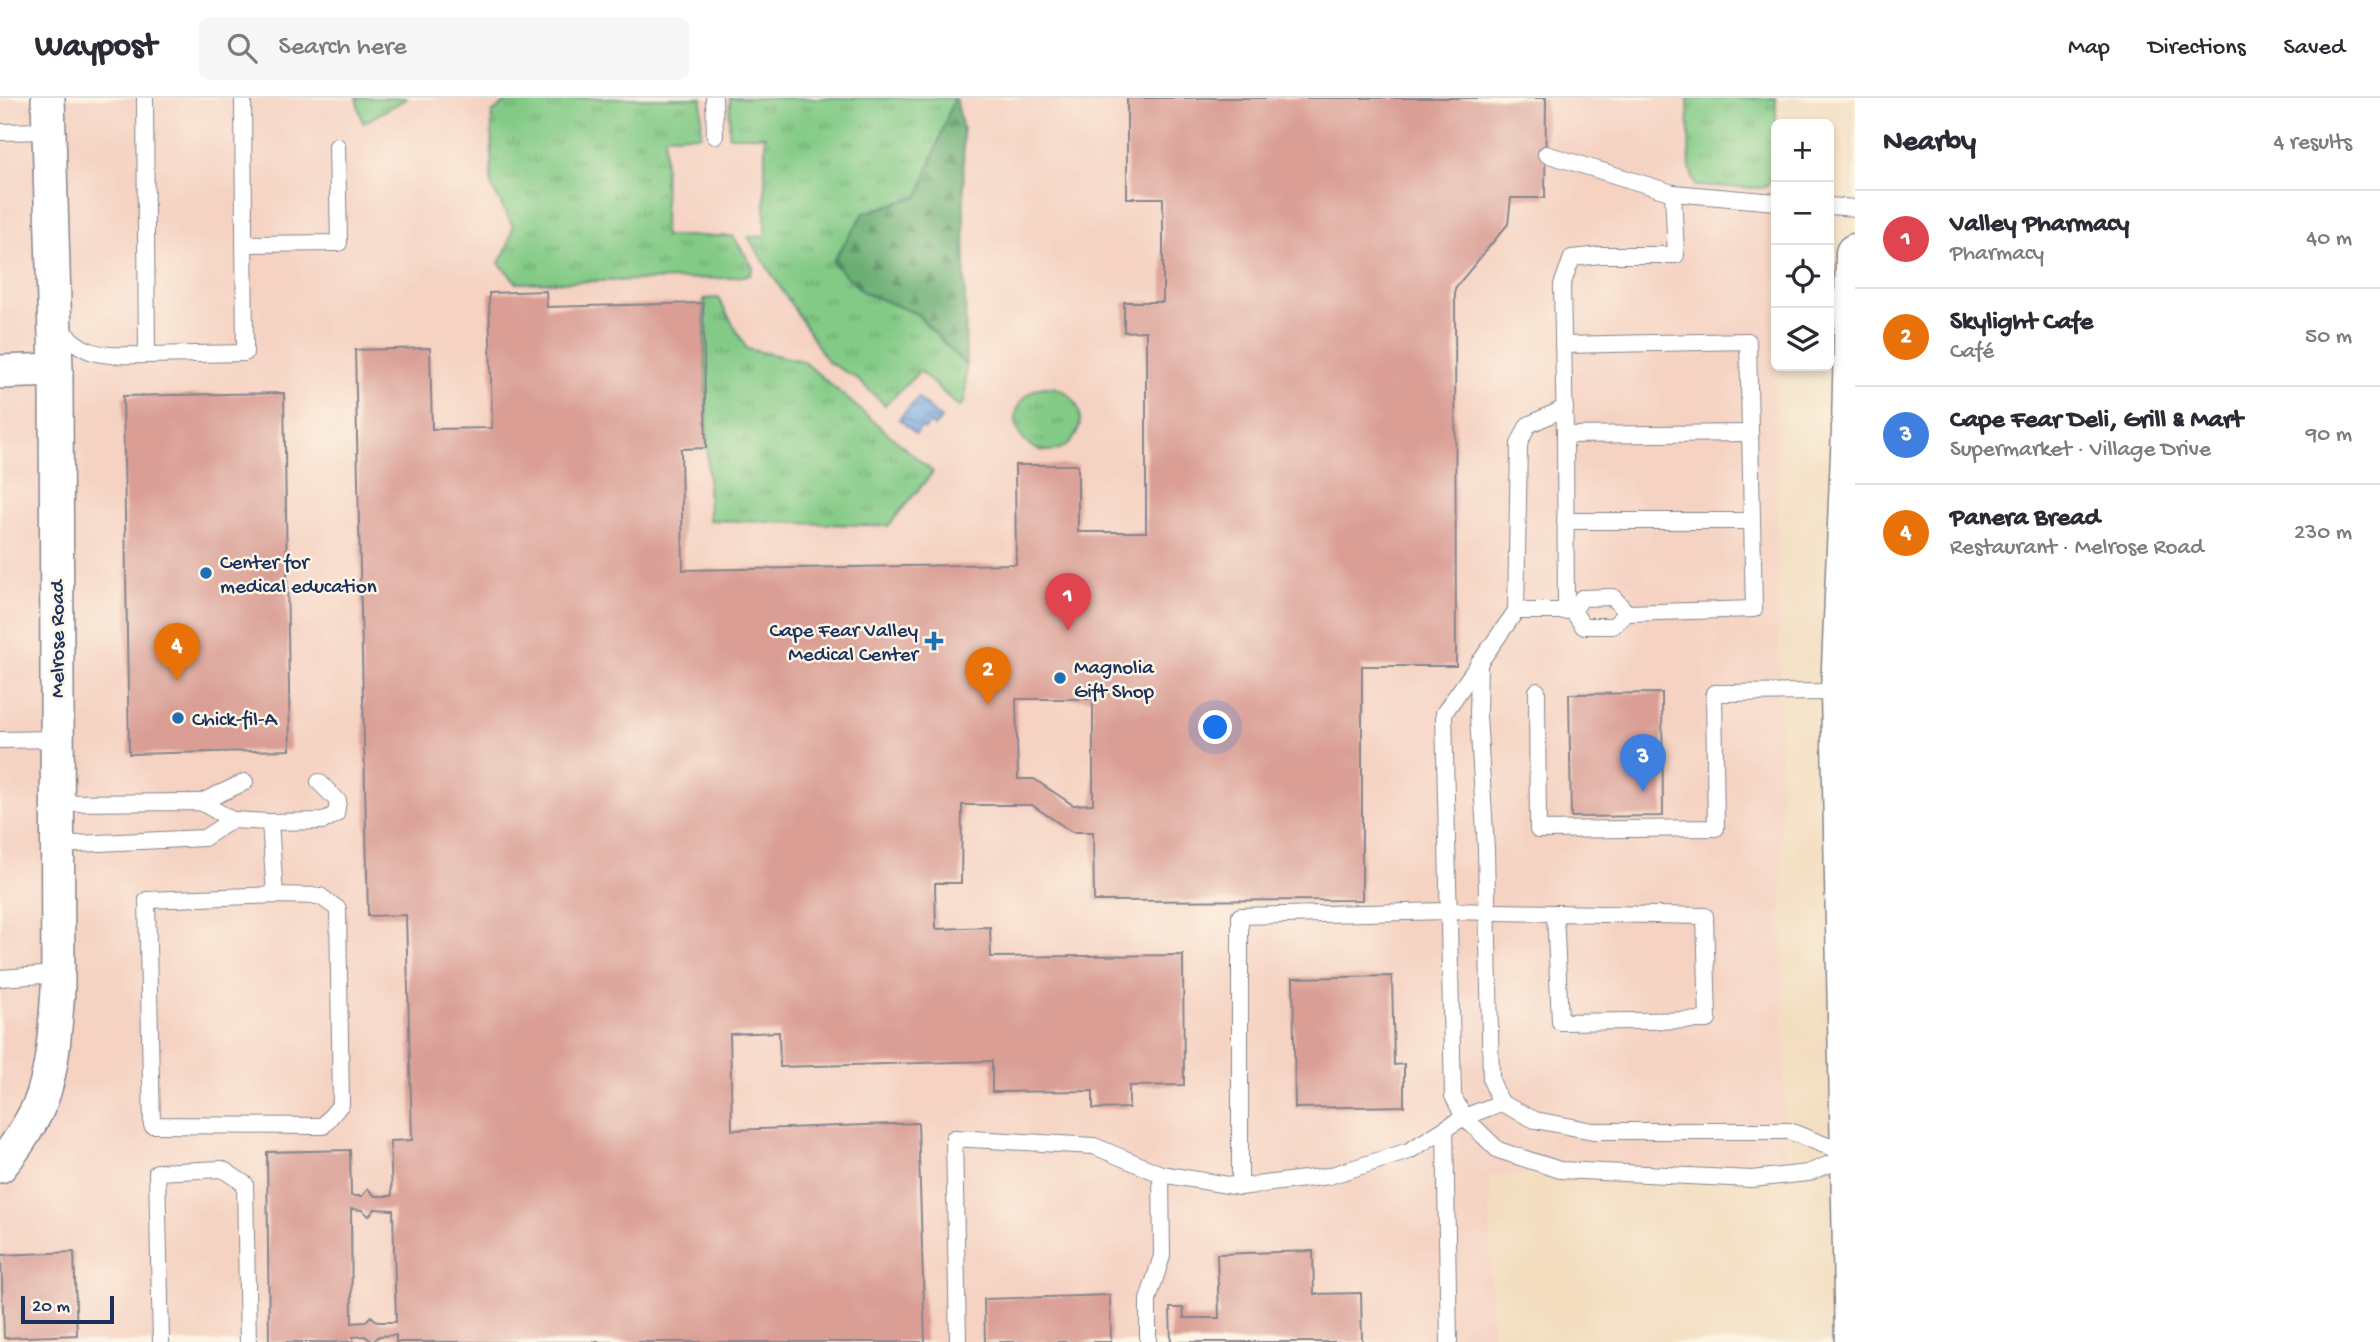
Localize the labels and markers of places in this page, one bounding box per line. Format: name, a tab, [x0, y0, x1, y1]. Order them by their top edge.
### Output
place label: Center for medical education	[220, 552, 377, 601]
marker: Center for medical education	[198, 565, 214, 581]
pin: 1	[1045, 573, 1091, 631]
place label: Cape Fear Valley Medical Center	[769, 620, 920, 669]
pin: 4	[154, 623, 200, 681]
marker: Cape Fear Valley Medical Center	[924, 631, 944, 651]
pin: 2	[965, 647, 1011, 705]
place label: Magnolia Gift Shop	[1074, 657, 1155, 706]
marker: Magnolia Gift Shop	[1052, 670, 1068, 686]
place label: Chick-fil-A	[192, 709, 279, 734]
marker: Chick-fil-A	[170, 710, 186, 726]
pin: 3	[1620, 734, 1666, 792]

